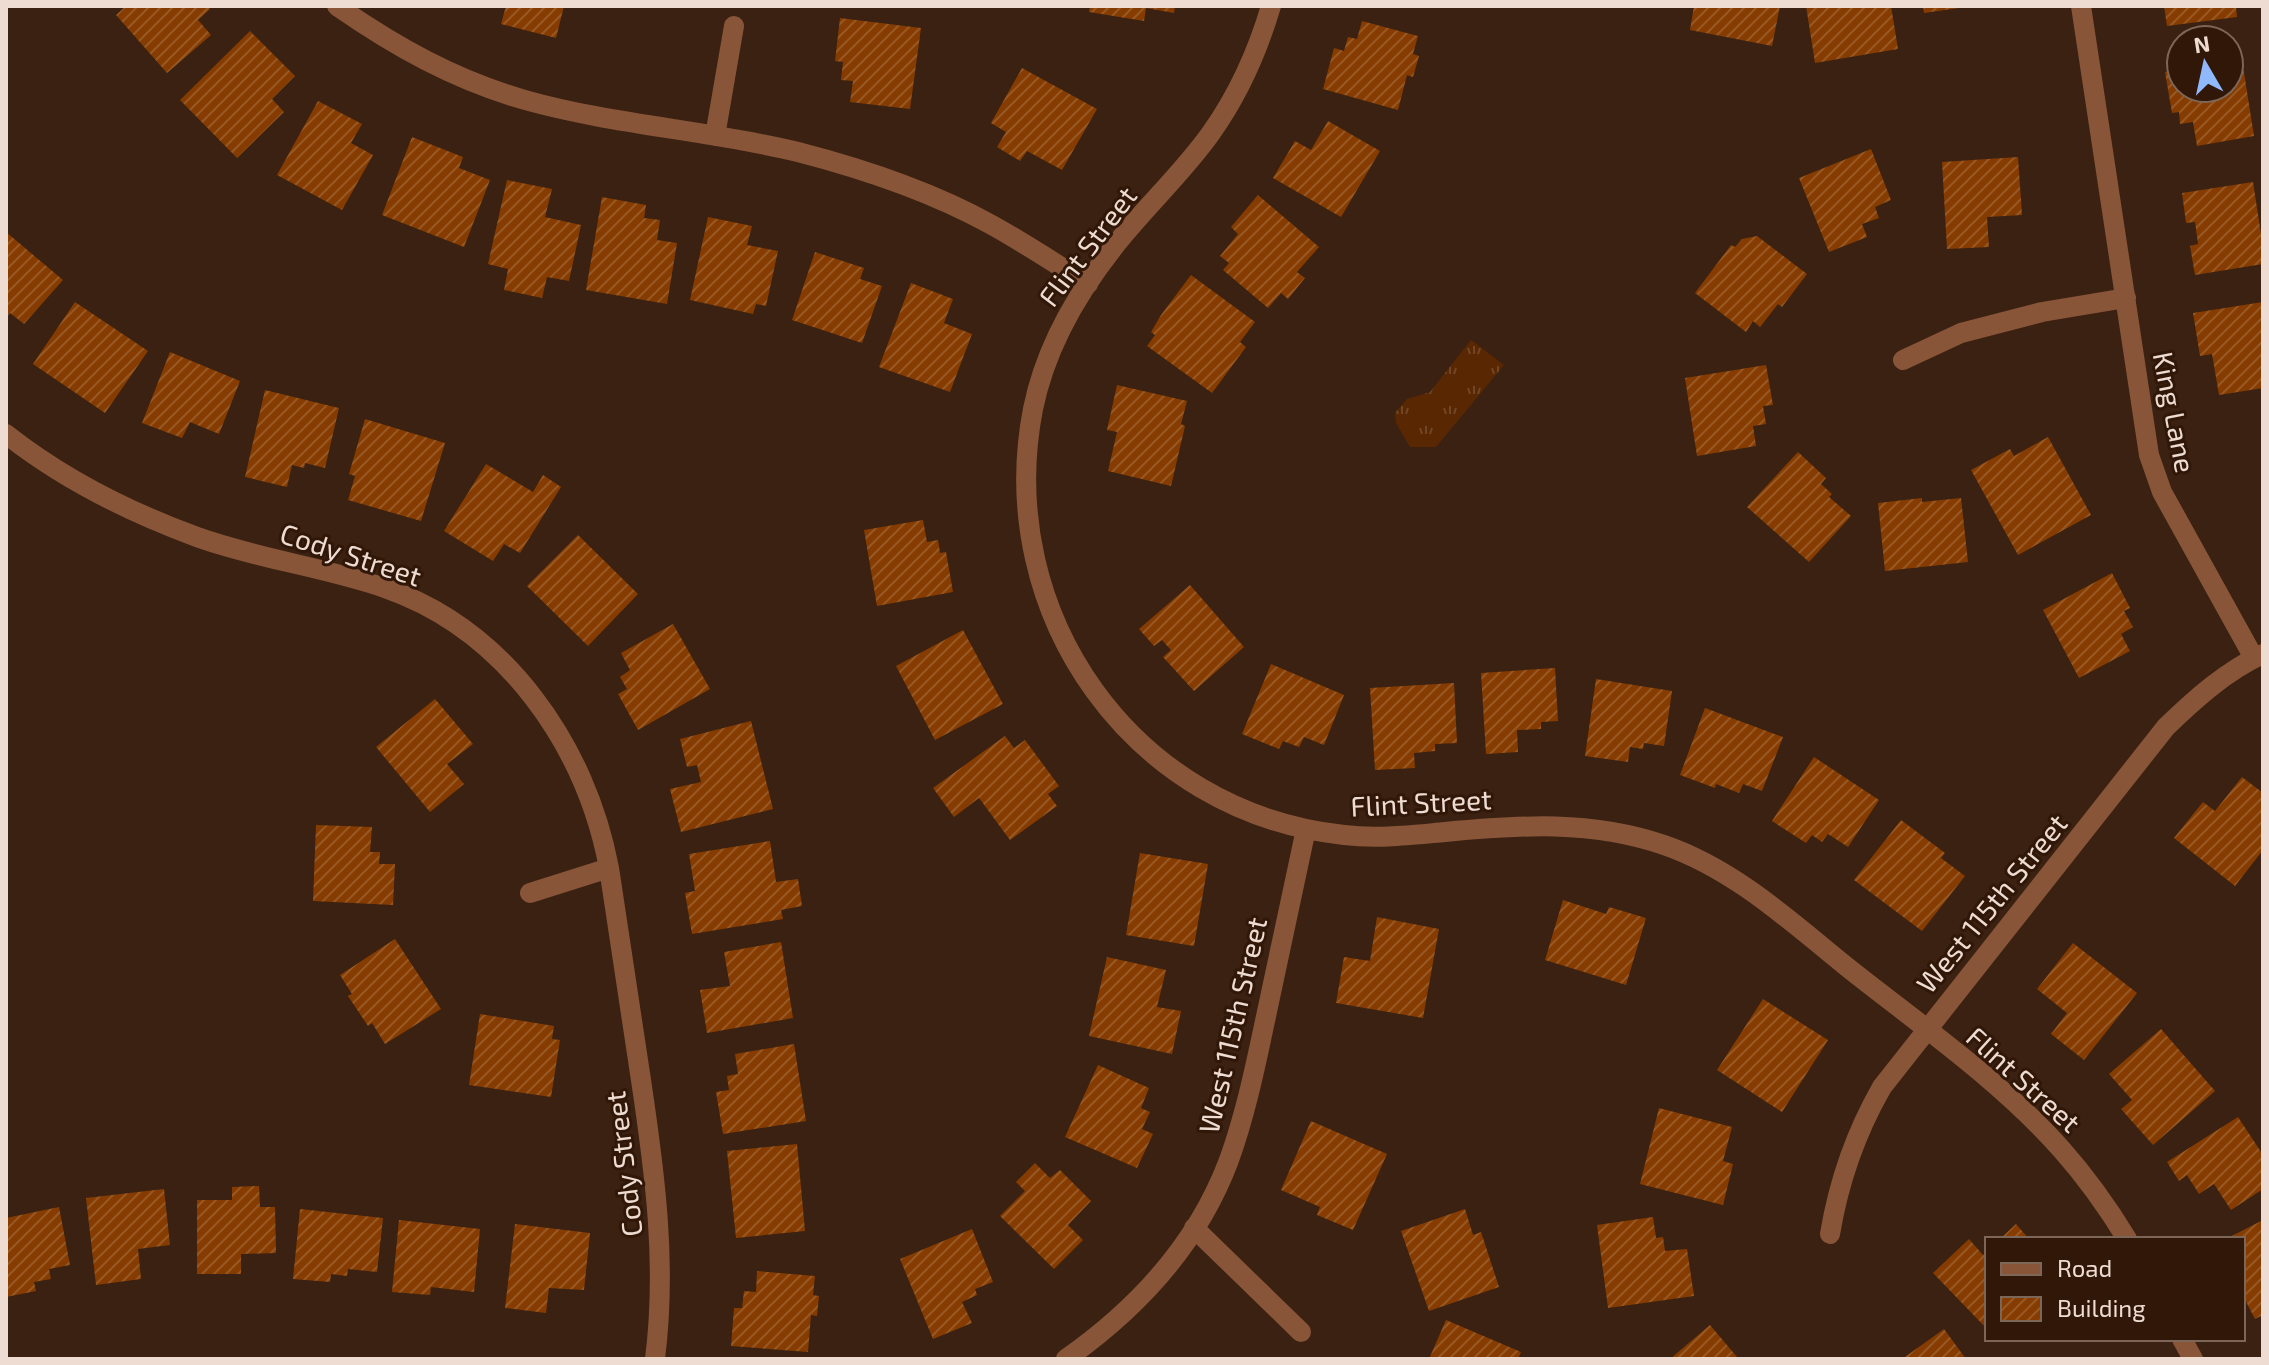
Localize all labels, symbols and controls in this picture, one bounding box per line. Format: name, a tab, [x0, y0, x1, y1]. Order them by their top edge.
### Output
north arrow	[2165, 24, 2245, 104]
text: N	[2192, 29, 2212, 57]
street label: Flint Street	[1031, 179, 1143, 313]
street label: King Lane	[2147, 349, 2203, 475]
street label: Cody Street	[276, 515, 426, 593]
street label: Flint Street	[1350, 781, 1492, 823]
street label: West 115th Street	[1908, 807, 2074, 999]
street label: West 115th Street	[1191, 914, 1273, 1136]
street label: Flint Street	[1960, 1019, 2088, 1139]
street label: Cody Street	[597, 1089, 649, 1239]
legend	[1985, 1237, 2245, 1341]
text: Road	[2057, 1253, 2112, 1282]
text: Building	[2057, 1293, 2146, 1322]

